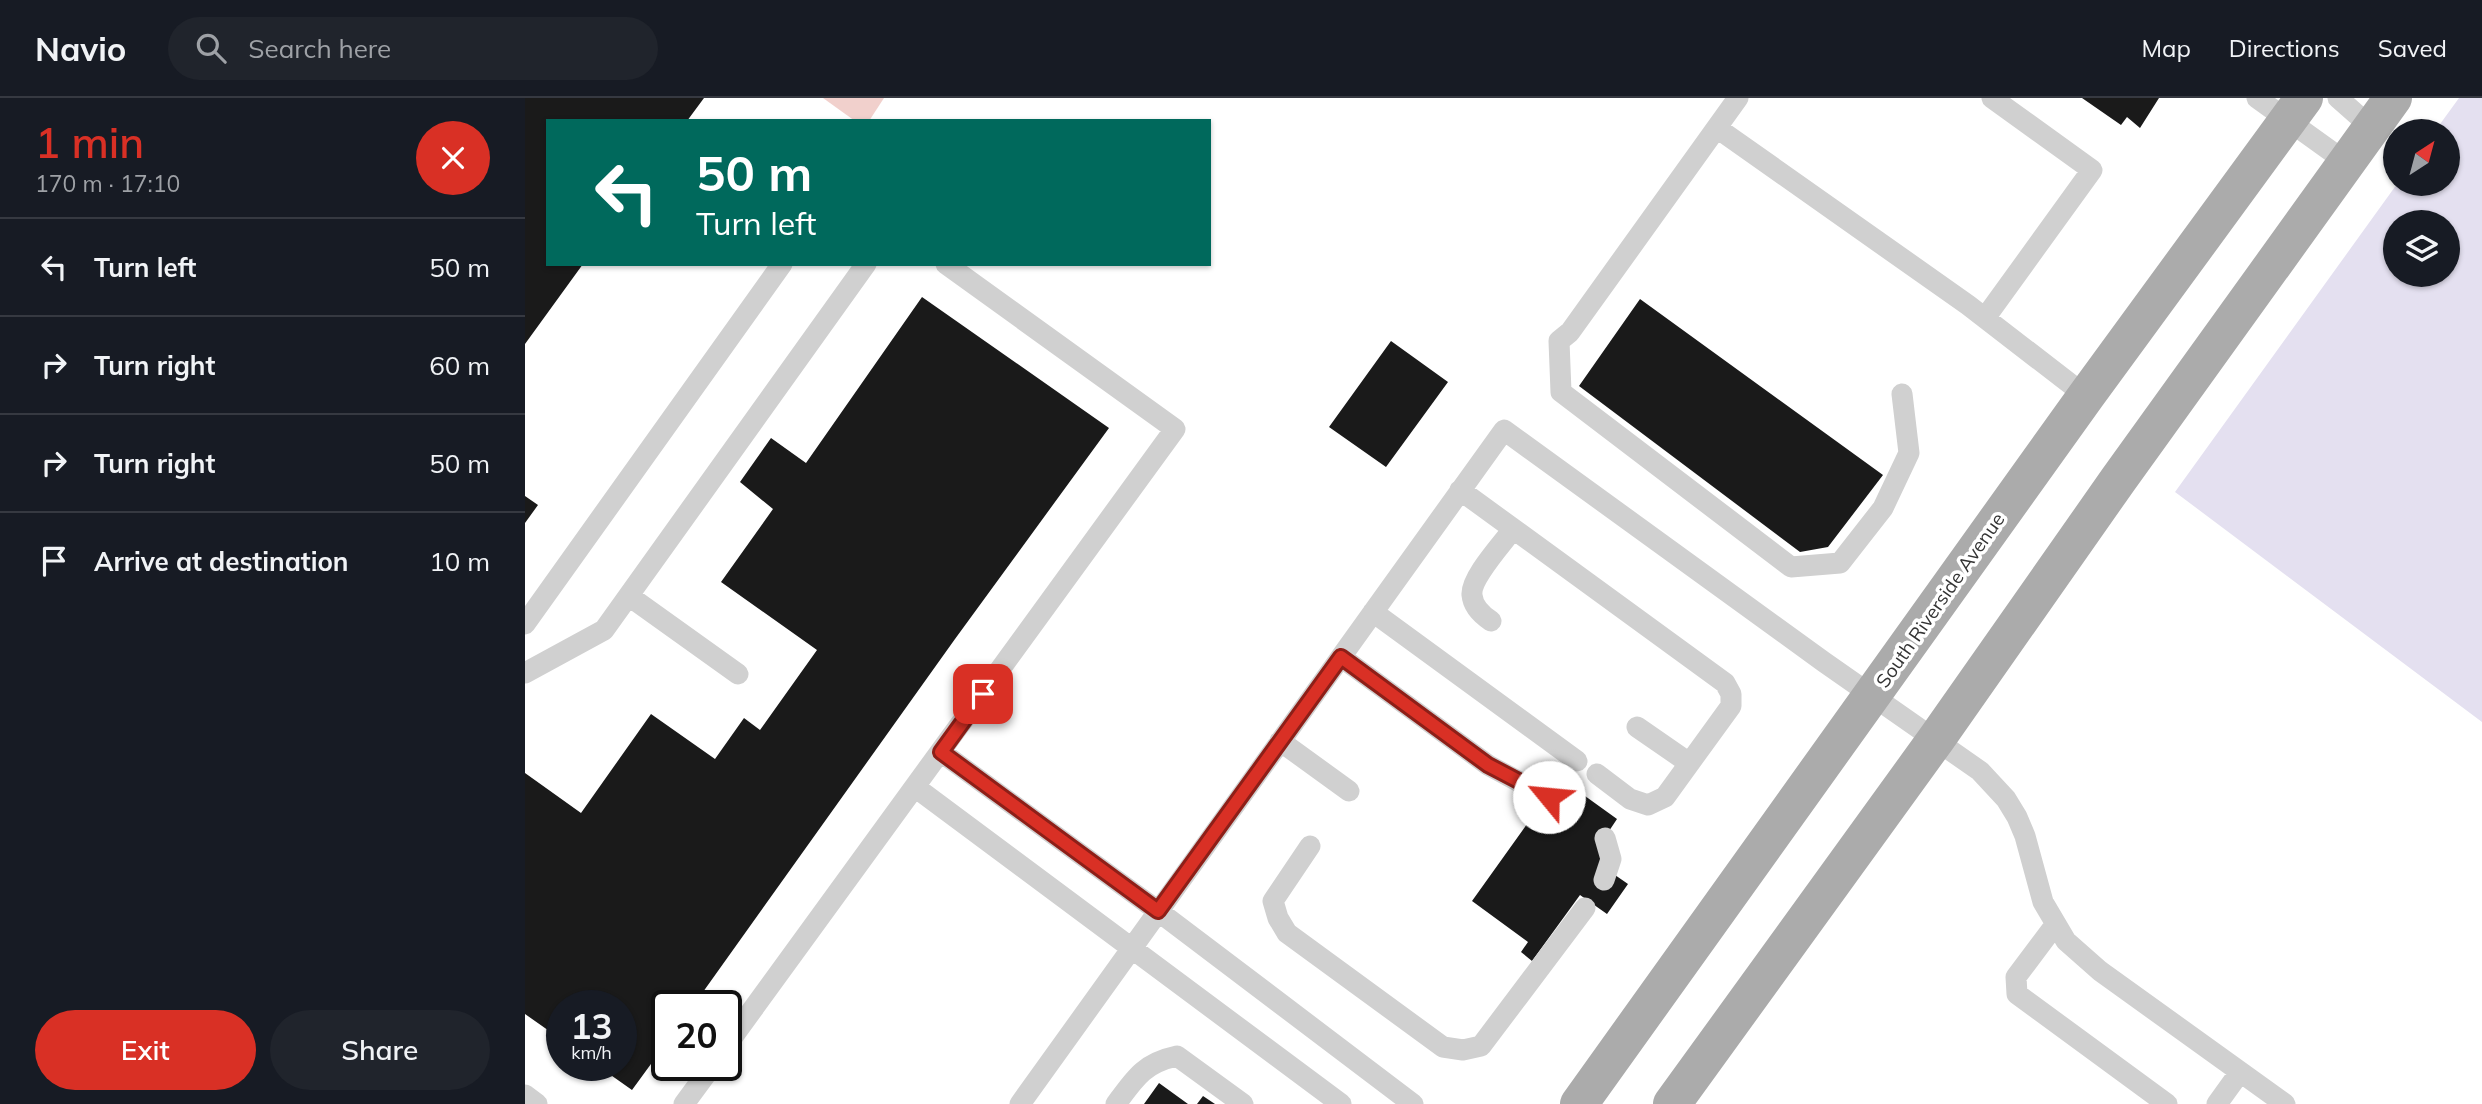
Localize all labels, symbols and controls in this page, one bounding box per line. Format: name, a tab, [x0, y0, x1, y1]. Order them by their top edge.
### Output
search box	[168, 17, 658, 80]
text: Navio	[35, 28, 126, 69]
icon: search	[192, 29, 230, 67]
text: Search here	[248, 32, 391, 65]
text: Map	[2141, 33, 2191, 63]
text: Directions	[2229, 33, 2340, 63]
text: Saved	[2378, 33, 2447, 63]
text: 1 min	[35, 116, 144, 169]
north arrow	[2383, 119, 2461, 196]
map controls	[2383, 119, 2460, 287]
button: close	[416, 121, 490, 195]
text: 50 m	[696, 142, 812, 203]
icon: left	[581, 147, 672, 238]
text: 170 m · 17:10	[35, 169, 180, 198]
text: Turn left	[696, 203, 816, 243]
button: layers	[2383, 210, 2460, 287]
icon: left	[35, 248, 73, 286]
text: Turn left	[94, 251, 196, 284]
text: 50 m	[429, 251, 490, 284]
icon: right	[35, 346, 73, 384]
text: Turn right	[94, 349, 215, 382]
text: 60 m	[429, 349, 490, 382]
icon: right	[35, 444, 73, 482]
text: Turn right	[94, 447, 215, 480]
text: 50 m	[429, 447, 490, 480]
street label: South Riverside Avenue	[1871, 508, 2009, 692]
icon: arrive	[35, 542, 73, 580]
text: Arrive at destination	[94, 545, 349, 578]
text: 10 m	[429, 545, 490, 578]
pin	[953, 664, 1013, 724]
icon: arrive	[964, 675, 1002, 713]
position arrow	[1512, 760, 1586, 834]
speed limit sign: 20	[651, 990, 742, 1081]
text: 13	[570, 1004, 613, 1048]
button: Exit	[35, 1010, 256, 1090]
button: Share	[270, 1010, 490, 1090]
text: km/h	[571, 1041, 612, 1064]

